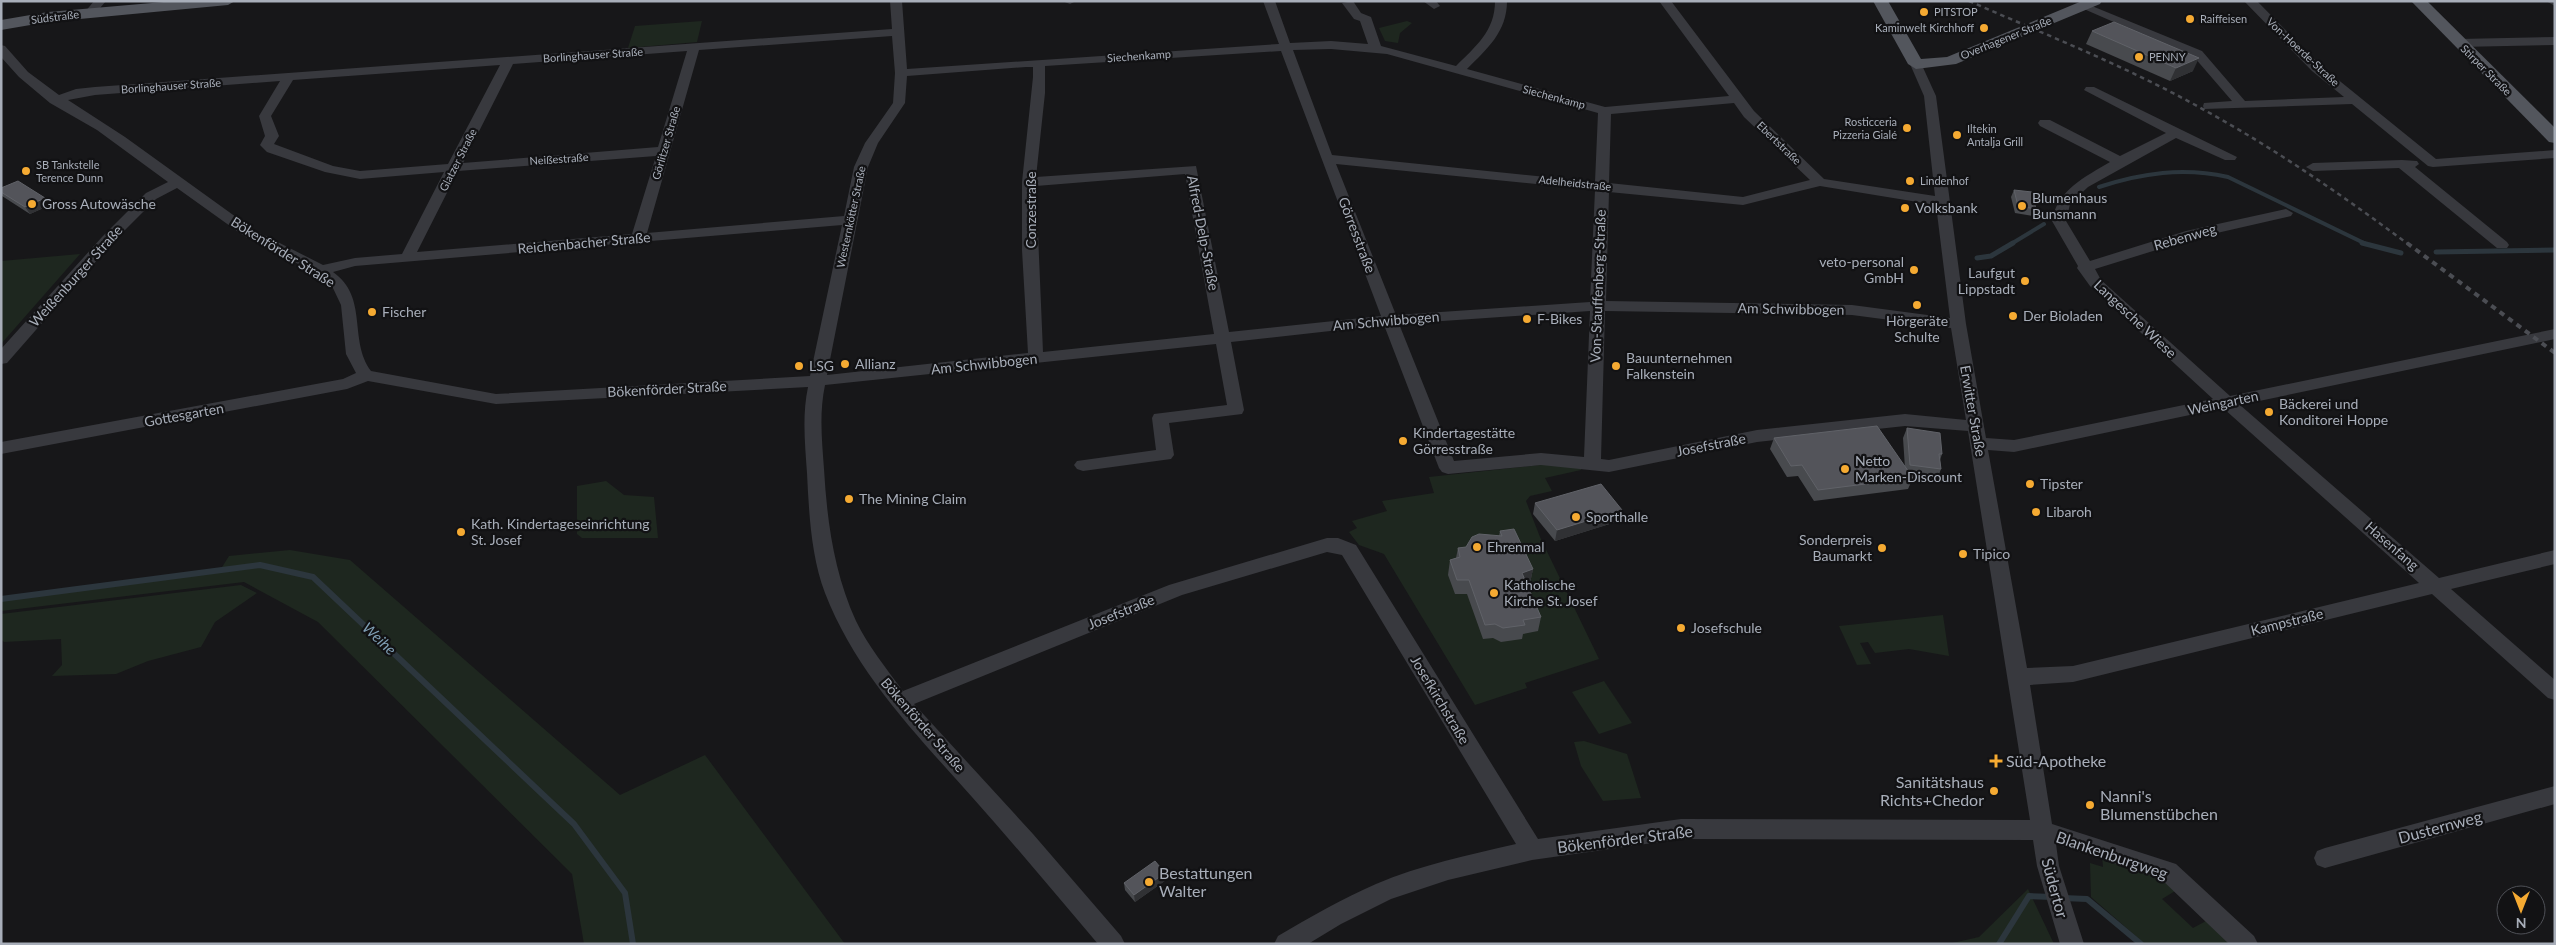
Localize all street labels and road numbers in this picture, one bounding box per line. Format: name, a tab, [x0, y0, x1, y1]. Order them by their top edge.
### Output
street label: Südstraße	[30, 7, 80, 26]
street label: Overhagener Straße	[1958, 13, 2053, 62]
street label: Von-Hoerde-Straße	[2264, 15, 2342, 89]
street label: Stirper Straße	[2458, 42, 2515, 98]
street label: Borlinghauser Straße	[542, 44, 644, 64]
street label: Siechenkamp	[1107, 47, 1171, 64]
street label: Borlinghauser Straße	[120, 75, 222, 95]
street label: Siechenkamp	[1522, 82, 1587, 111]
street label: Görlitzer Straße	[649, 104, 682, 181]
street label: Ebertstraße	[1755, 118, 1804, 167]
street label: Glatzer Straße	[436, 126, 479, 193]
street label: Neißestraße	[529, 150, 589, 167]
street label: Westernkötter Straße	[833, 165, 868, 269]
street label: Conzestraße	[1022, 171, 1039, 249]
street label: Adelheidstraße	[1538, 172, 1612, 193]
street label: Alfred-Delp-Straße	[1184, 174, 1223, 292]
street label: Görresstraße	[1335, 194, 1380, 275]
street label: Von-Stauffenberg-Straße	[1586, 209, 1609, 363]
street label: Bökenförder Straße	[228, 213, 338, 290]
street label: Rebenweg	[2152, 219, 2218, 254]
street label: Weißenburger Straße	[25, 221, 126, 330]
street label: Reichenbacher Straße	[517, 228, 651, 257]
street label: Langesche Wiese	[2091, 276, 2180, 361]
street label: Am Schwibbogen	[1737, 299, 1845, 318]
street label: Am Schwibbogen	[1332, 307, 1440, 334]
street label: Am Schwibbogen	[930, 349, 1038, 378]
street label: Erwitter Straße	[1957, 364, 1990, 458]
street label: Bökenförder Straße	[607, 377, 727, 400]
street label: Weingarten	[2186, 387, 2260, 418]
street label: Gottesgarten	[143, 399, 225, 430]
street label: Josefstraße	[1675, 429, 1747, 460]
street label: Hasenfang	[2362, 518, 2423, 574]
street label: Josefstraße	[1085, 590, 1157, 633]
street label: Kampstraße	[2249, 604, 2325, 639]
street label: Josefkirchstraße	[1407, 652, 1474, 747]
street label: Bökenförder Straße	[878, 674, 969, 775]
street label: Dusternweg	[2396, 806, 2484, 847]
street label: Bökenförder Straße	[1556, 821, 1694, 856]
street label: Blankenburgweg	[2054, 827, 2171, 883]
street label: Südertor	[2038, 856, 2073, 920]

